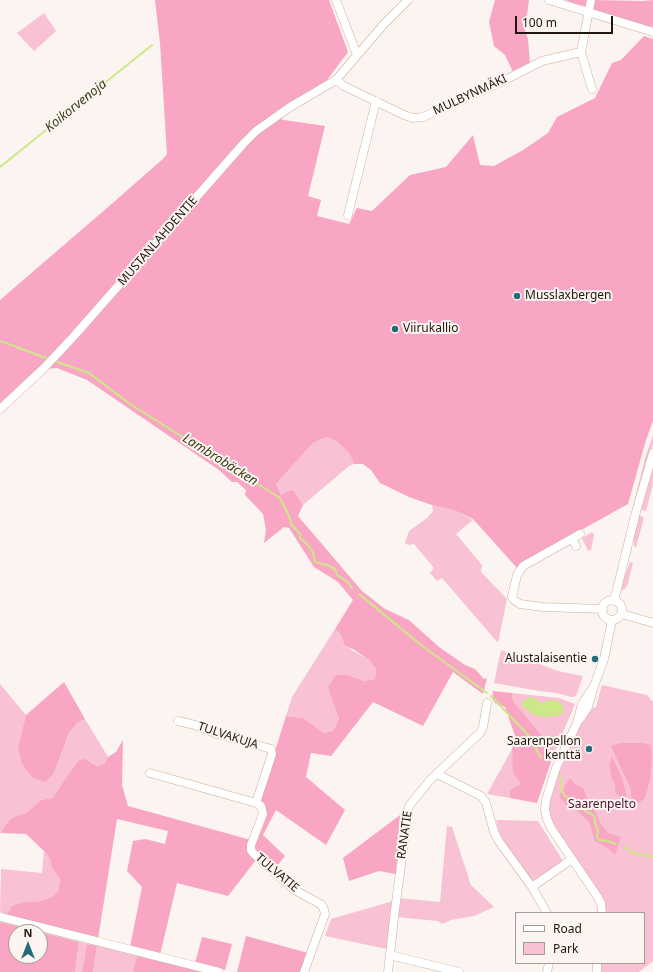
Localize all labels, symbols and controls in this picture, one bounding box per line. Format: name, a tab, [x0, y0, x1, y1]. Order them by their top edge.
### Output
scale bar	[517, 8, 615, 34]
text: 100 m	[522, 14, 557, 31]
street label: MULBYNMÄKI	[431, 72, 509, 118]
water label: Koikorvenoja	[42, 76, 110, 136]
street label: MUSTANLAHDENTIE	[115, 193, 201, 289]
place label: Musslaxbergen	[525, 289, 612, 303]
marker: Musslaxbergen	[512, 291, 522, 301]
place label: Viirukallio	[403, 322, 458, 336]
marker: Viirukallio	[390, 324, 400, 334]
water label: Lambrobäcken	[180, 431, 260, 489]
place label: Alustalaisentie	[505, 652, 587, 666]
marker: Alustalaisentie	[590, 654, 600, 664]
street label: TULVAKUJA	[196, 719, 260, 753]
place label: Saarenpellon kenttä	[507, 735, 581, 763]
marker: Saarenpellon kenttä	[584, 744, 594, 754]
park label: Saarenpelto	[568, 798, 636, 812]
street label: RANATIE	[394, 810, 416, 860]
street label: TULVATIE	[252, 851, 302, 895]
legend	[515, 912, 645, 964]
text: Road	[553, 920, 582, 937]
north arrow	[8, 924, 48, 964]
text: N	[24, 925, 32, 940]
text: Park	[553, 940, 578, 957]

